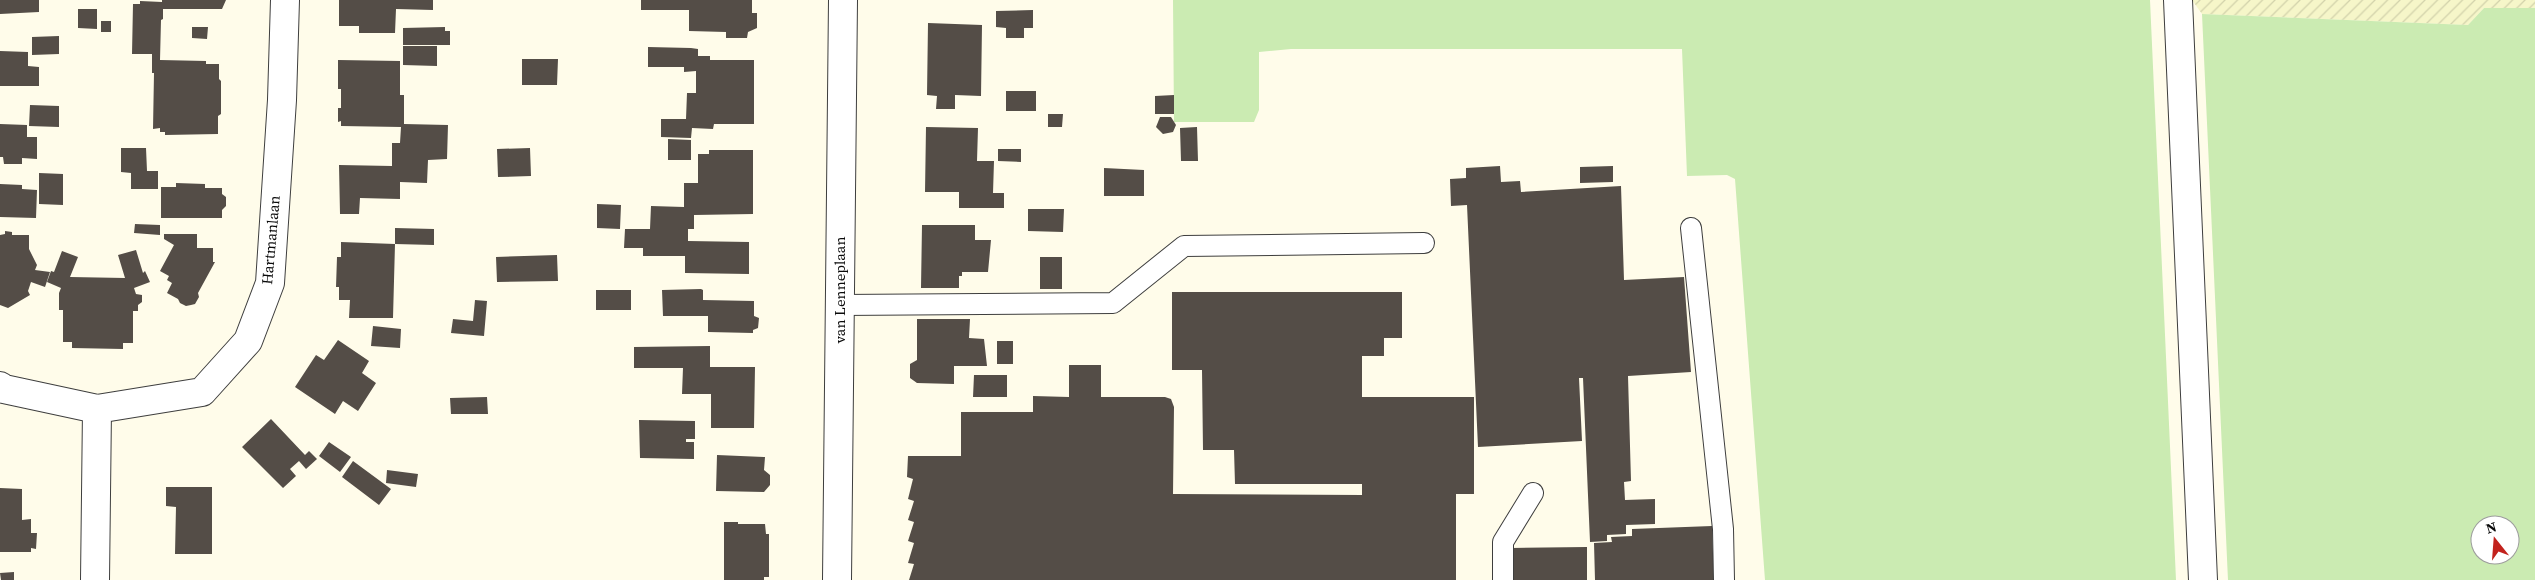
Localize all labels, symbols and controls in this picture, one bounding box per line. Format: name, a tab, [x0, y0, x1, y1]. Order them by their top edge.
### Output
street label: Hartmanlaan	[256, 195, 285, 285]
street label: van Lenneplaan	[829, 237, 850, 343]
north arrow	[2470, 515, 2520, 565]
text: N	[2483, 517, 2499, 539]

